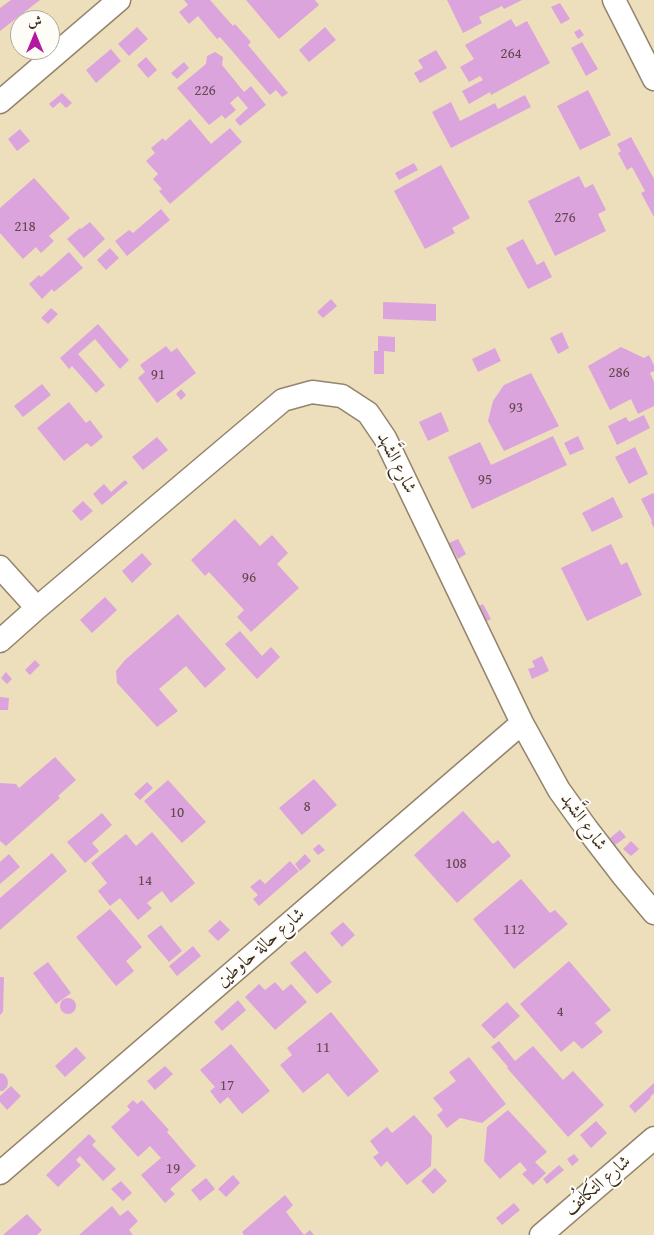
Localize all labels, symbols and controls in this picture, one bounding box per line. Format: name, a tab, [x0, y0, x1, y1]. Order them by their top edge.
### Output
north arrow	[10, 10, 60, 60]
text: ش	[28, 11, 42, 31]
house number: 264	[500, 45, 522, 63]
house number: 226	[194, 82, 216, 100]
house number: 276	[554, 209, 576, 227]
house number: 218	[14, 218, 36, 236]
house number: 286	[608, 364, 630, 382]
house number: 91	[151, 366, 165, 384]
house number: 93	[509, 399, 523, 417]
street label: شارع الشَّهد	[371, 429, 421, 497]
house number: 95	[478, 471, 492, 489]
house number: 96	[242, 569, 256, 587]
street label: شارع الشَّهد	[555, 789, 611, 855]
house number: 8	[303, 798, 311, 816]
house number: 10	[170, 804, 184, 822]
house number: 108	[445, 855, 467, 873]
house number: 14	[138, 872, 152, 890]
street label: شارع حالة حاوطين	[212, 904, 310, 992]
house number: 112	[503, 921, 525, 939]
house number: 4	[556, 1003, 564, 1021]
house number: 11	[316, 1039, 330, 1057]
house number: 17	[220, 1077, 234, 1095]
street label: شارع التَكاتُف	[560, 1151, 636, 1221]
house number: 19	[166, 1160, 180, 1178]

